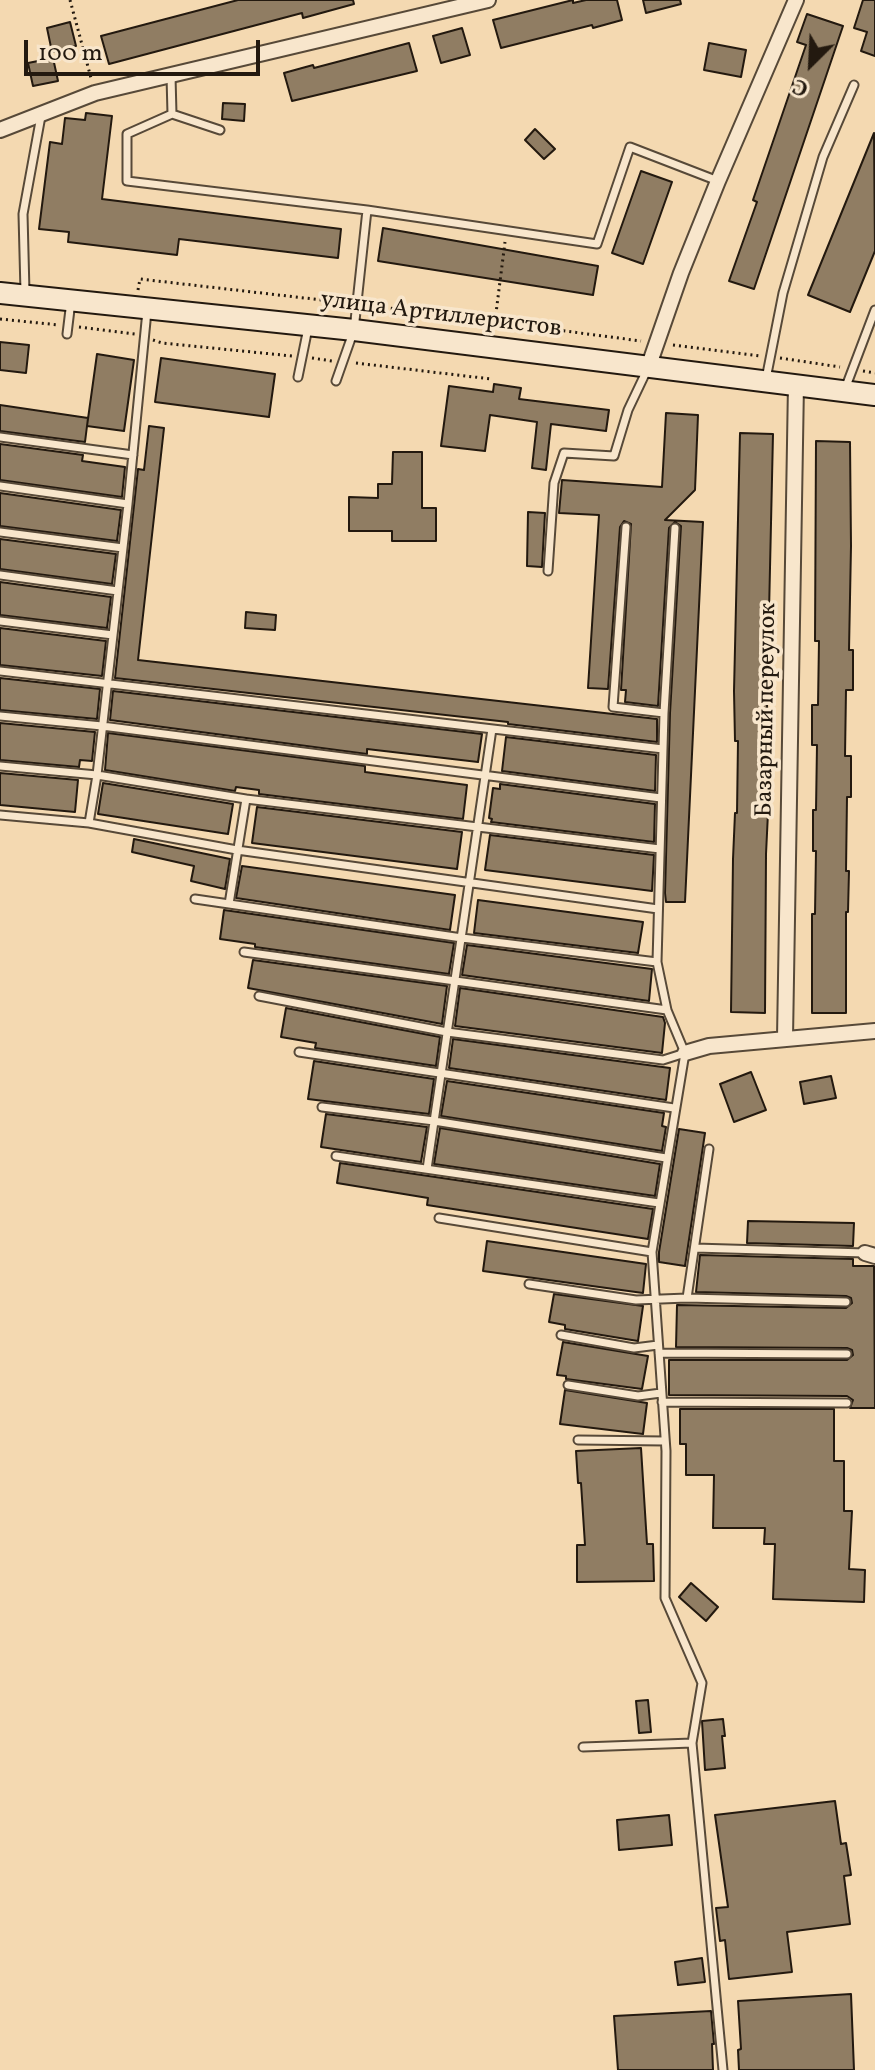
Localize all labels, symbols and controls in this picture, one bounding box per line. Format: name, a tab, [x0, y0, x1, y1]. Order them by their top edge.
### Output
scale bar	[28, 24, 264, 74]
north arrow	[771, 24, 851, 104]
text: 100 m	[38, 37, 103, 71]
text: С	[788, 69, 814, 103]
street label: улица Артиллеристов	[319, 287, 563, 345]
street label: Базарный переулок	[752, 603, 784, 817]

